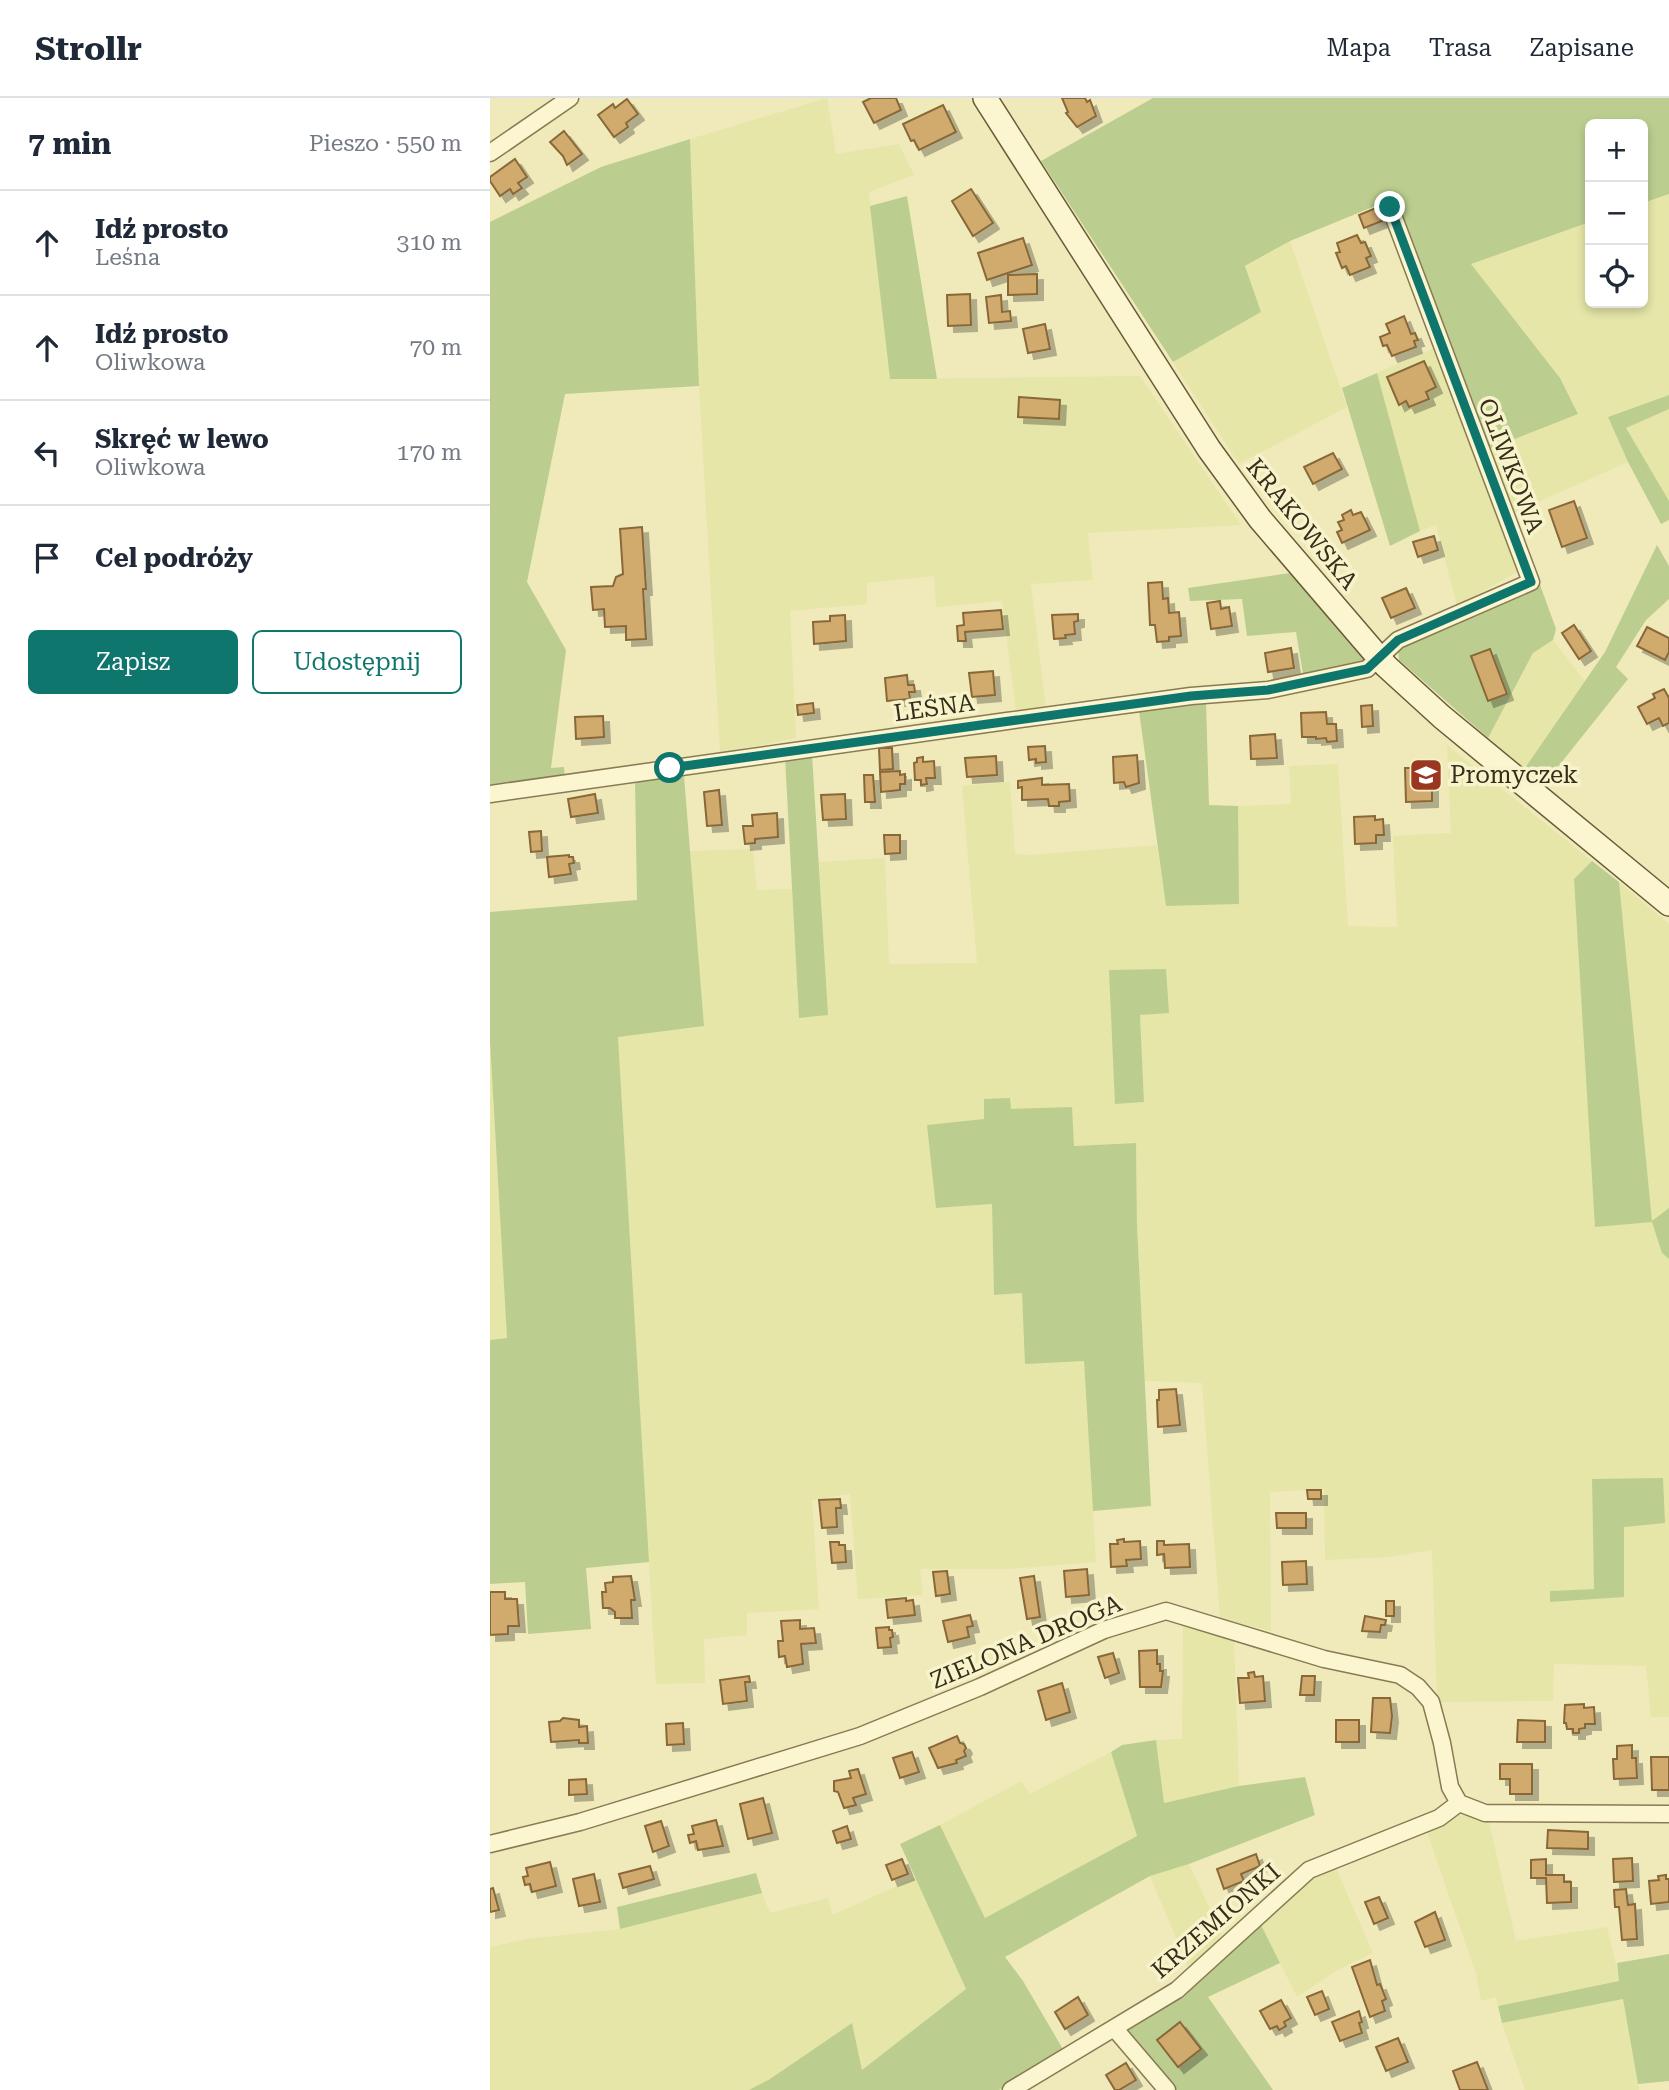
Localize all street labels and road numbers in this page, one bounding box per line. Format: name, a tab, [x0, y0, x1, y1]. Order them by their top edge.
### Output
street label: OLIWKOWA	[1472, 394, 1550, 538]
street label: KRAKOWSKA	[1241, 453, 1363, 595]
street label: LEŚNA	[892, 687, 976, 728]
street label: ZIELONA DROGA	[926, 1589, 1126, 1695]
street label: KRZEMIONKI	[1146, 1858, 1286, 1984]

